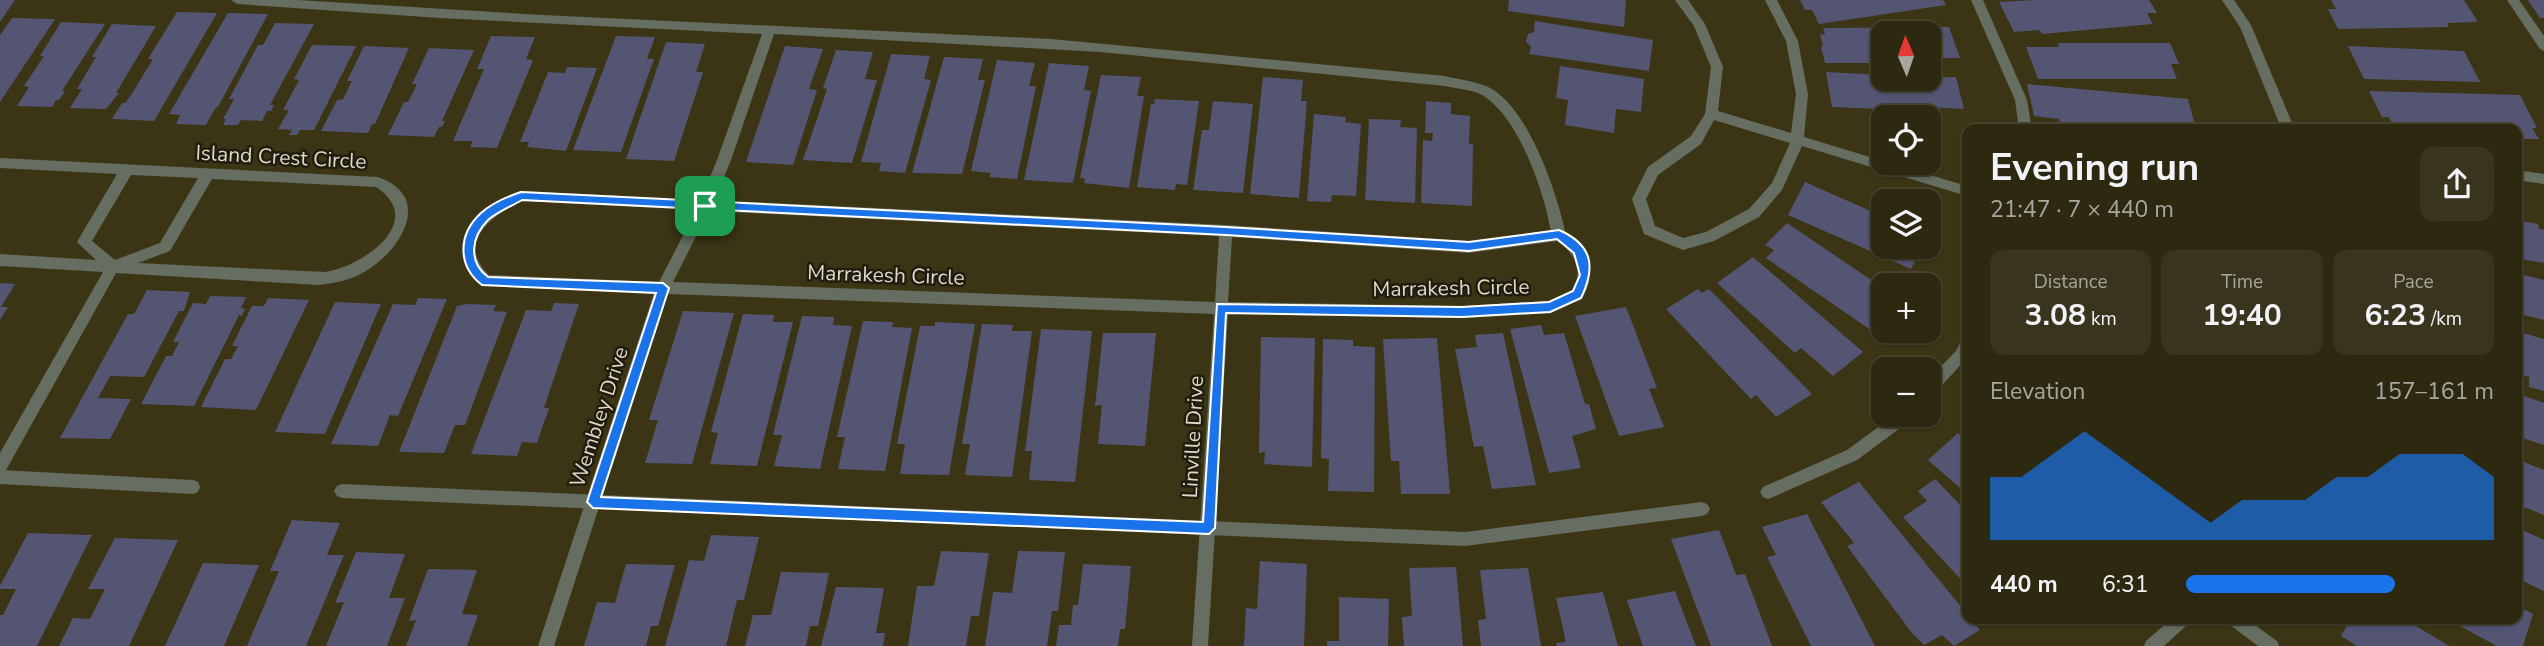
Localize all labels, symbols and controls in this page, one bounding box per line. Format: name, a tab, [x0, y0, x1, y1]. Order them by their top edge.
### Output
north arrow	[1871, 21, 1941, 91]
map controls	[1871, 21, 1941, 427]
button: locate	[1871, 105, 1941, 175]
street label: Island Crest Circle	[195, 139, 367, 175]
text: Evening run	[1990, 142, 2199, 193]
button: share	[2420, 147, 2494, 221]
pin	[675, 176, 735, 236]
icon: arrive	[686, 187, 724, 225]
button: layers	[1871, 189, 1941, 259]
text: 21:47 · 7 × 440 m	[1990, 194, 2174, 225]
street label: Marrakesh Circle	[807, 258, 965, 292]
text: Distance	[2034, 269, 2108, 295]
text: Time	[2221, 269, 2263, 295]
text: Pace	[2393, 269, 2434, 295]
street label: Marrakesh Circle	[1372, 273, 1530, 303]
button: +	[1871, 273, 1941, 343]
text: 3.08	[2025, 295, 2086, 336]
text: 19:40	[2202, 295, 2282, 336]
text: 6:23	[2365, 295, 2426, 336]
text: km	[2086, 306, 2117, 332]
text: /km	[2426, 306, 2462, 332]
street label: Wembley Drive	[563, 343, 635, 491]
button: −	[1871, 357, 1941, 427]
street label: Linville Drive	[1176, 375, 1210, 499]
text: Elevation	[1990, 376, 2085, 407]
text: 157–161 m	[2374, 376, 2494, 407]
text: 440 m	[1990, 569, 2058, 600]
text: 6:31	[2102, 569, 2149, 600]

